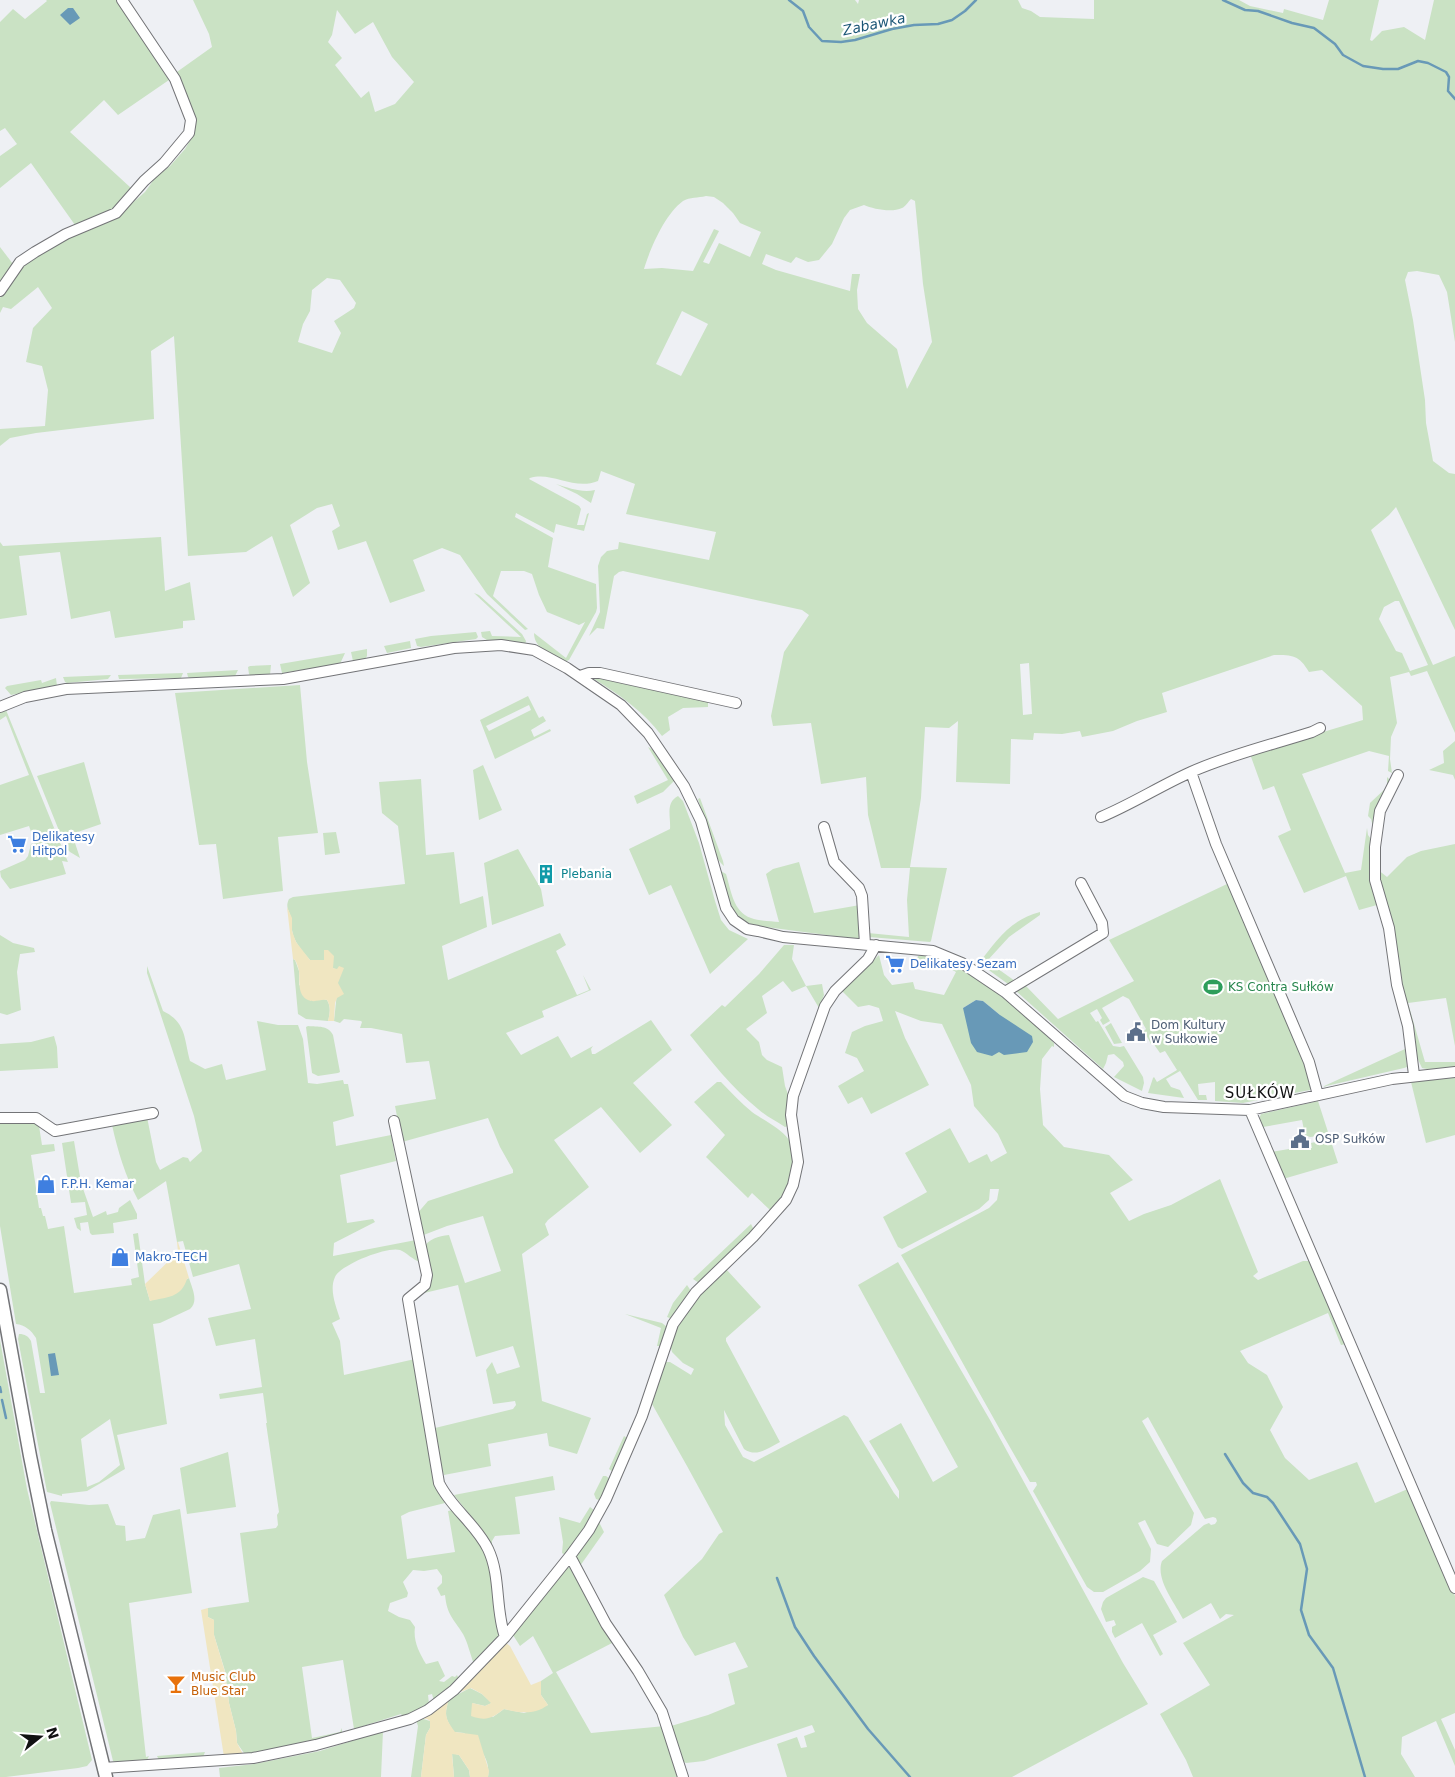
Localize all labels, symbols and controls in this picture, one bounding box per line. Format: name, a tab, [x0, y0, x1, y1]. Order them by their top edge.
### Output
water label: Zabawka	[840, 10, 907, 39]
place label: Delikatesy Hitpol	[32, 830, 95, 858]
supermarket icon: Delikatesy Hitpol	[6, 833, 28, 855]
building icon: Plebania	[535, 863, 557, 885]
place label: Plebania	[561, 867, 612, 881]
supermarket icon: Delikatesy Sezam	[884, 953, 906, 975]
place label: Delikatesy Sezam	[910, 957, 1017, 971]
sports icon: KS Contra Sułków	[1202, 976, 1224, 998]
place label: KS Contra Sułków	[1228, 980, 1334, 994]
place label: Dom Kultury w Sułkowie	[1151, 1018, 1226, 1046]
public building icon: Dom Kultury w Sułkowie	[1125, 1021, 1147, 1043]
district label: SUŁKÓW	[1225, 1083, 1295, 1102]
public building icon: OSP Sułków	[1289, 1128, 1311, 1150]
place label: OSP Sułków	[1315, 1132, 1386, 1146]
shop icon: F.P.H. Kemar	[35, 1173, 57, 1195]
place label: F.P.H. Kemar	[61, 1177, 134, 1191]
shop icon: Makro-TECH	[109, 1246, 131, 1268]
place label: Makro-TECH	[135, 1250, 207, 1264]
place label: Music Club Blue Star	[191, 1670, 256, 1698]
bar icon: Music Club Blue Star	[165, 1673, 187, 1695]
north arrow	[15, 1712, 65, 1762]
text: N	[43, 1725, 62, 1741]

